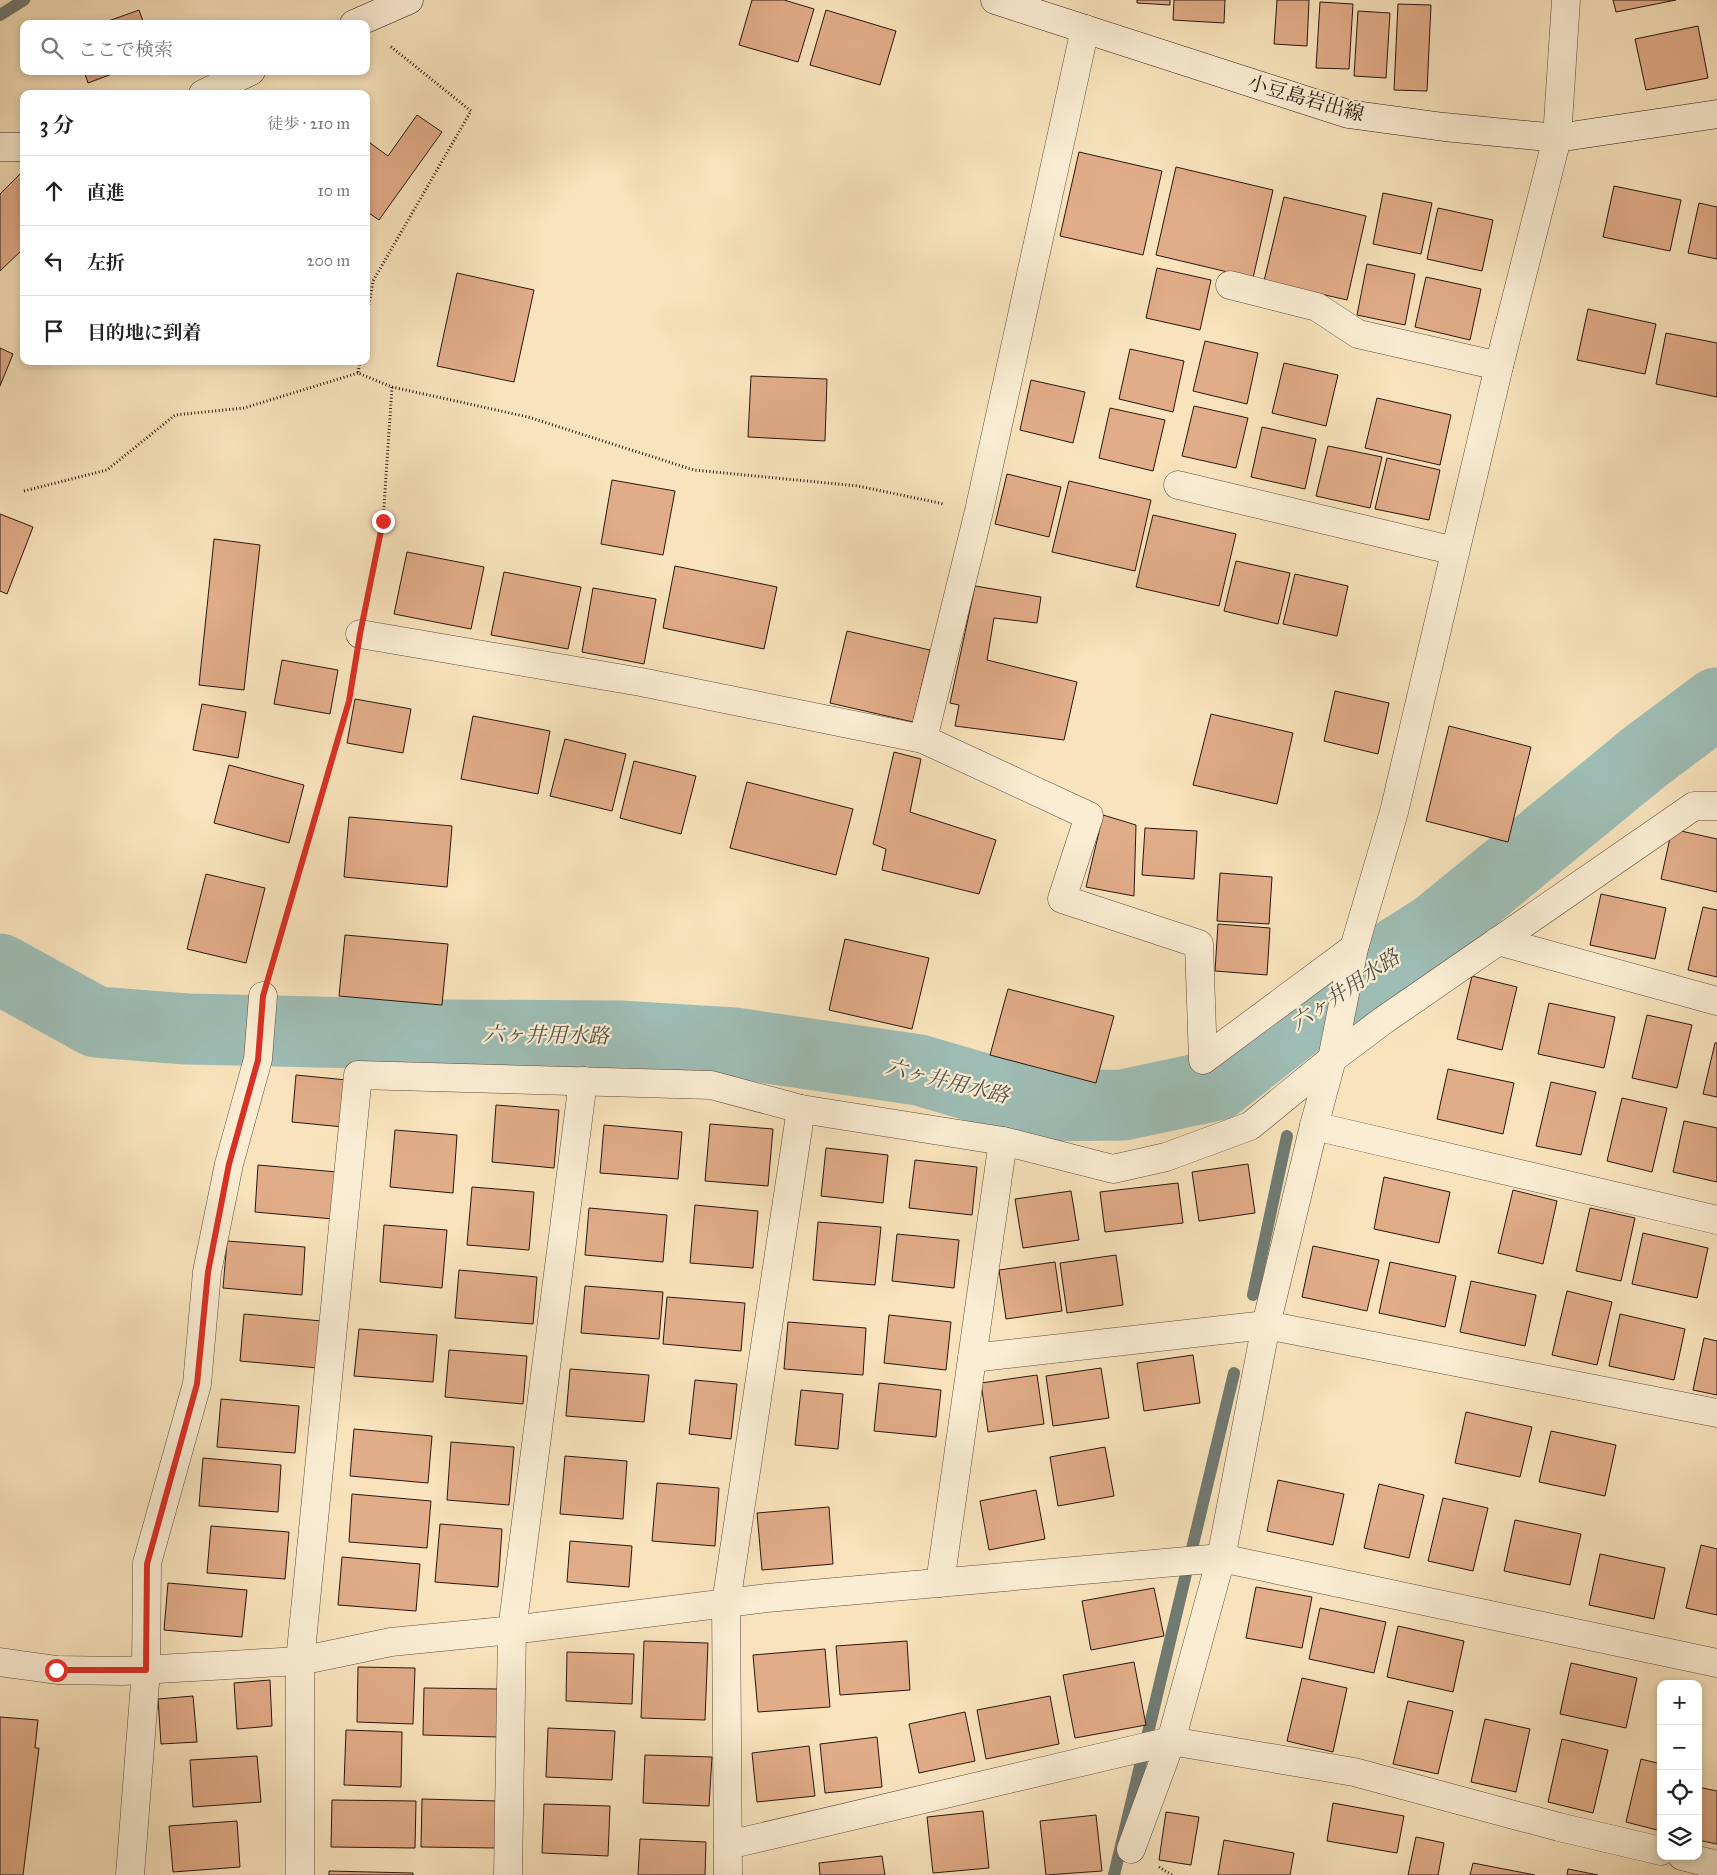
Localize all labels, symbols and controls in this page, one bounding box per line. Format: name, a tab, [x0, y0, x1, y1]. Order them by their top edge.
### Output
search box	[20, 20, 370, 75]
icon: search	[38, 34, 66, 62]
text: ここで検索	[78, 38, 173, 61]
street label: 小豆島岩出線	[1245, 70, 1367, 126]
text: 3 分	[40, 112, 74, 138]
text: 徒歩 · 210 m	[267, 114, 350, 133]
icon: ahead	[40, 177, 68, 205]
text: 直進	[87, 181, 125, 204]
text: 10 m	[318, 181, 350, 200]
icon: left	[40, 247, 68, 275]
text: 左折	[87, 251, 125, 274]
text: 200 m	[307, 251, 350, 270]
icon: arrive	[40, 317, 68, 345]
text: 目的地に到着	[87, 321, 201, 344]
route end	[372, 510, 395, 533]
water label: 六ヶ井用水路	[1286, 943, 1406, 1036]
water label: 六ヶ井用水路	[483, 1021, 611, 1049]
water label: 六ヶ井用水路	[883, 1053, 1013, 1109]
route start	[45, 1659, 68, 1682]
map controls	[1657, 1680, 1702, 1860]
button: +	[1657, 1680, 1702, 1725]
button: −	[1657, 1725, 1702, 1770]
button: locate	[1657, 1770, 1702, 1815]
button: layers	[1657, 1815, 1702, 1860]

